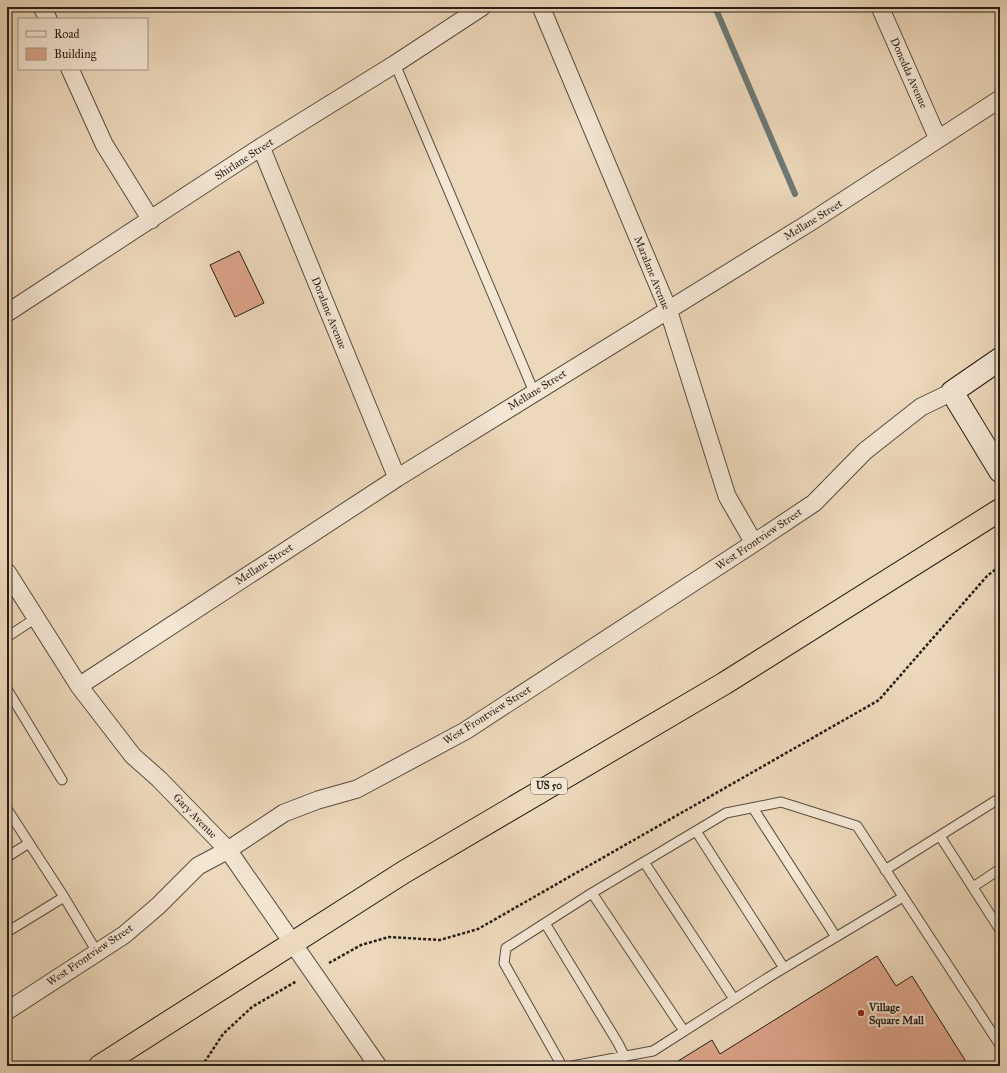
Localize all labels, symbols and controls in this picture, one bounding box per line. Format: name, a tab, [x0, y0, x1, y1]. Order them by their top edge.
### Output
legend	[18, 18, 148, 70]
text: Road	[54, 27, 80, 41]
street label: Donedda Avenue	[888, 36, 931, 111]
text: Building	[54, 47, 97, 62]
street label: Shirlane Street	[212, 135, 276, 183]
street label: Mellane Street	[781, 197, 845, 243]
street label: Maralane Avenue	[631, 234, 673, 312]
street label: Doralane Avenue	[309, 275, 350, 351]
street label: Mellane Street	[505, 367, 569, 413]
street label: West Frontview Street	[713, 505, 805, 573]
street label: Mellane Street	[233, 540, 296, 588]
street label: West Frontview Street	[441, 683, 533, 747]
road number: US 50	[531, 778, 567, 794]
street label: Gary Avenue	[170, 791, 220, 841]
street label: West Frontview Street	[44, 921, 136, 989]
place label: Village Square Mall	[868, 1001, 925, 1028]
marker: Village Square Mall	[856, 1008, 866, 1018]

